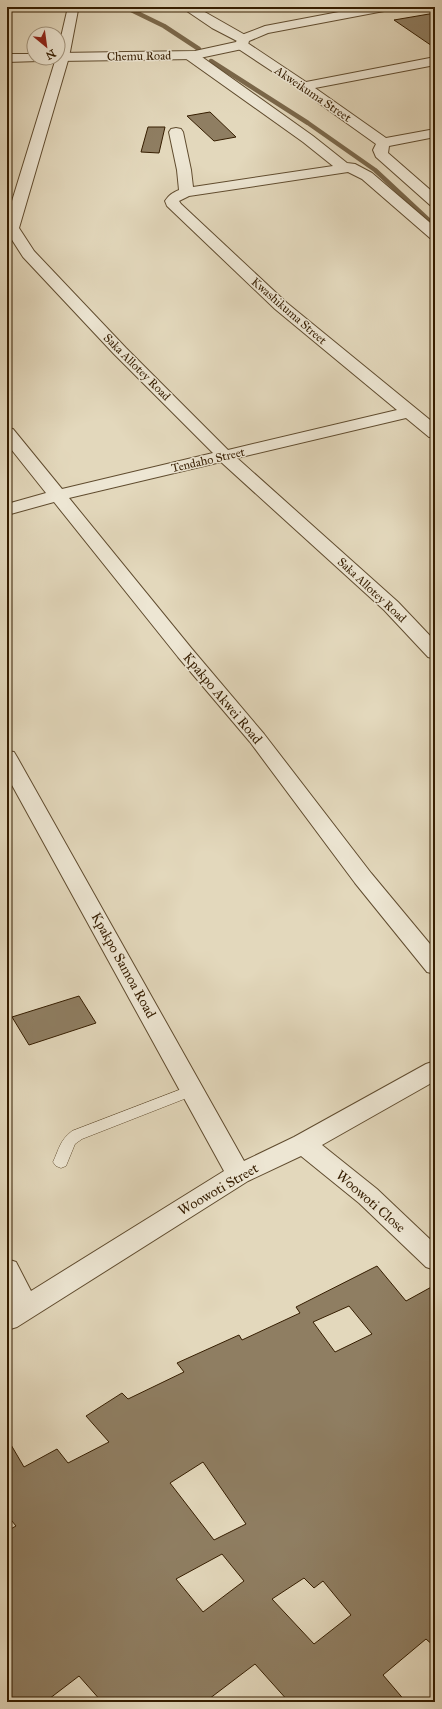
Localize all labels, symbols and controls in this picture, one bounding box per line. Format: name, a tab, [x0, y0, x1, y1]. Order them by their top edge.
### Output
north arrow	[26, 26, 66, 66]
text: N	[43, 46, 58, 63]
street label: Chemu Road	[107, 48, 171, 64]
street label: Akweikuma Street	[271, 63, 355, 125]
street label: Kwashikuma Street	[249, 275, 330, 348]
street label: Saka Allotey Road	[101, 331, 173, 403]
street label: Tendaho Street	[170, 445, 247, 475]
street label: Saka Allotey Road	[335, 555, 409, 625]
street label: Kpakpo Akwei Road	[179, 649, 266, 747]
street label: Kpakpo Samoa Road	[88, 909, 160, 1021]
street label: Woowoti Street	[175, 1160, 261, 1219]
street label: Woowoti Close	[332, 1167, 409, 1236]

